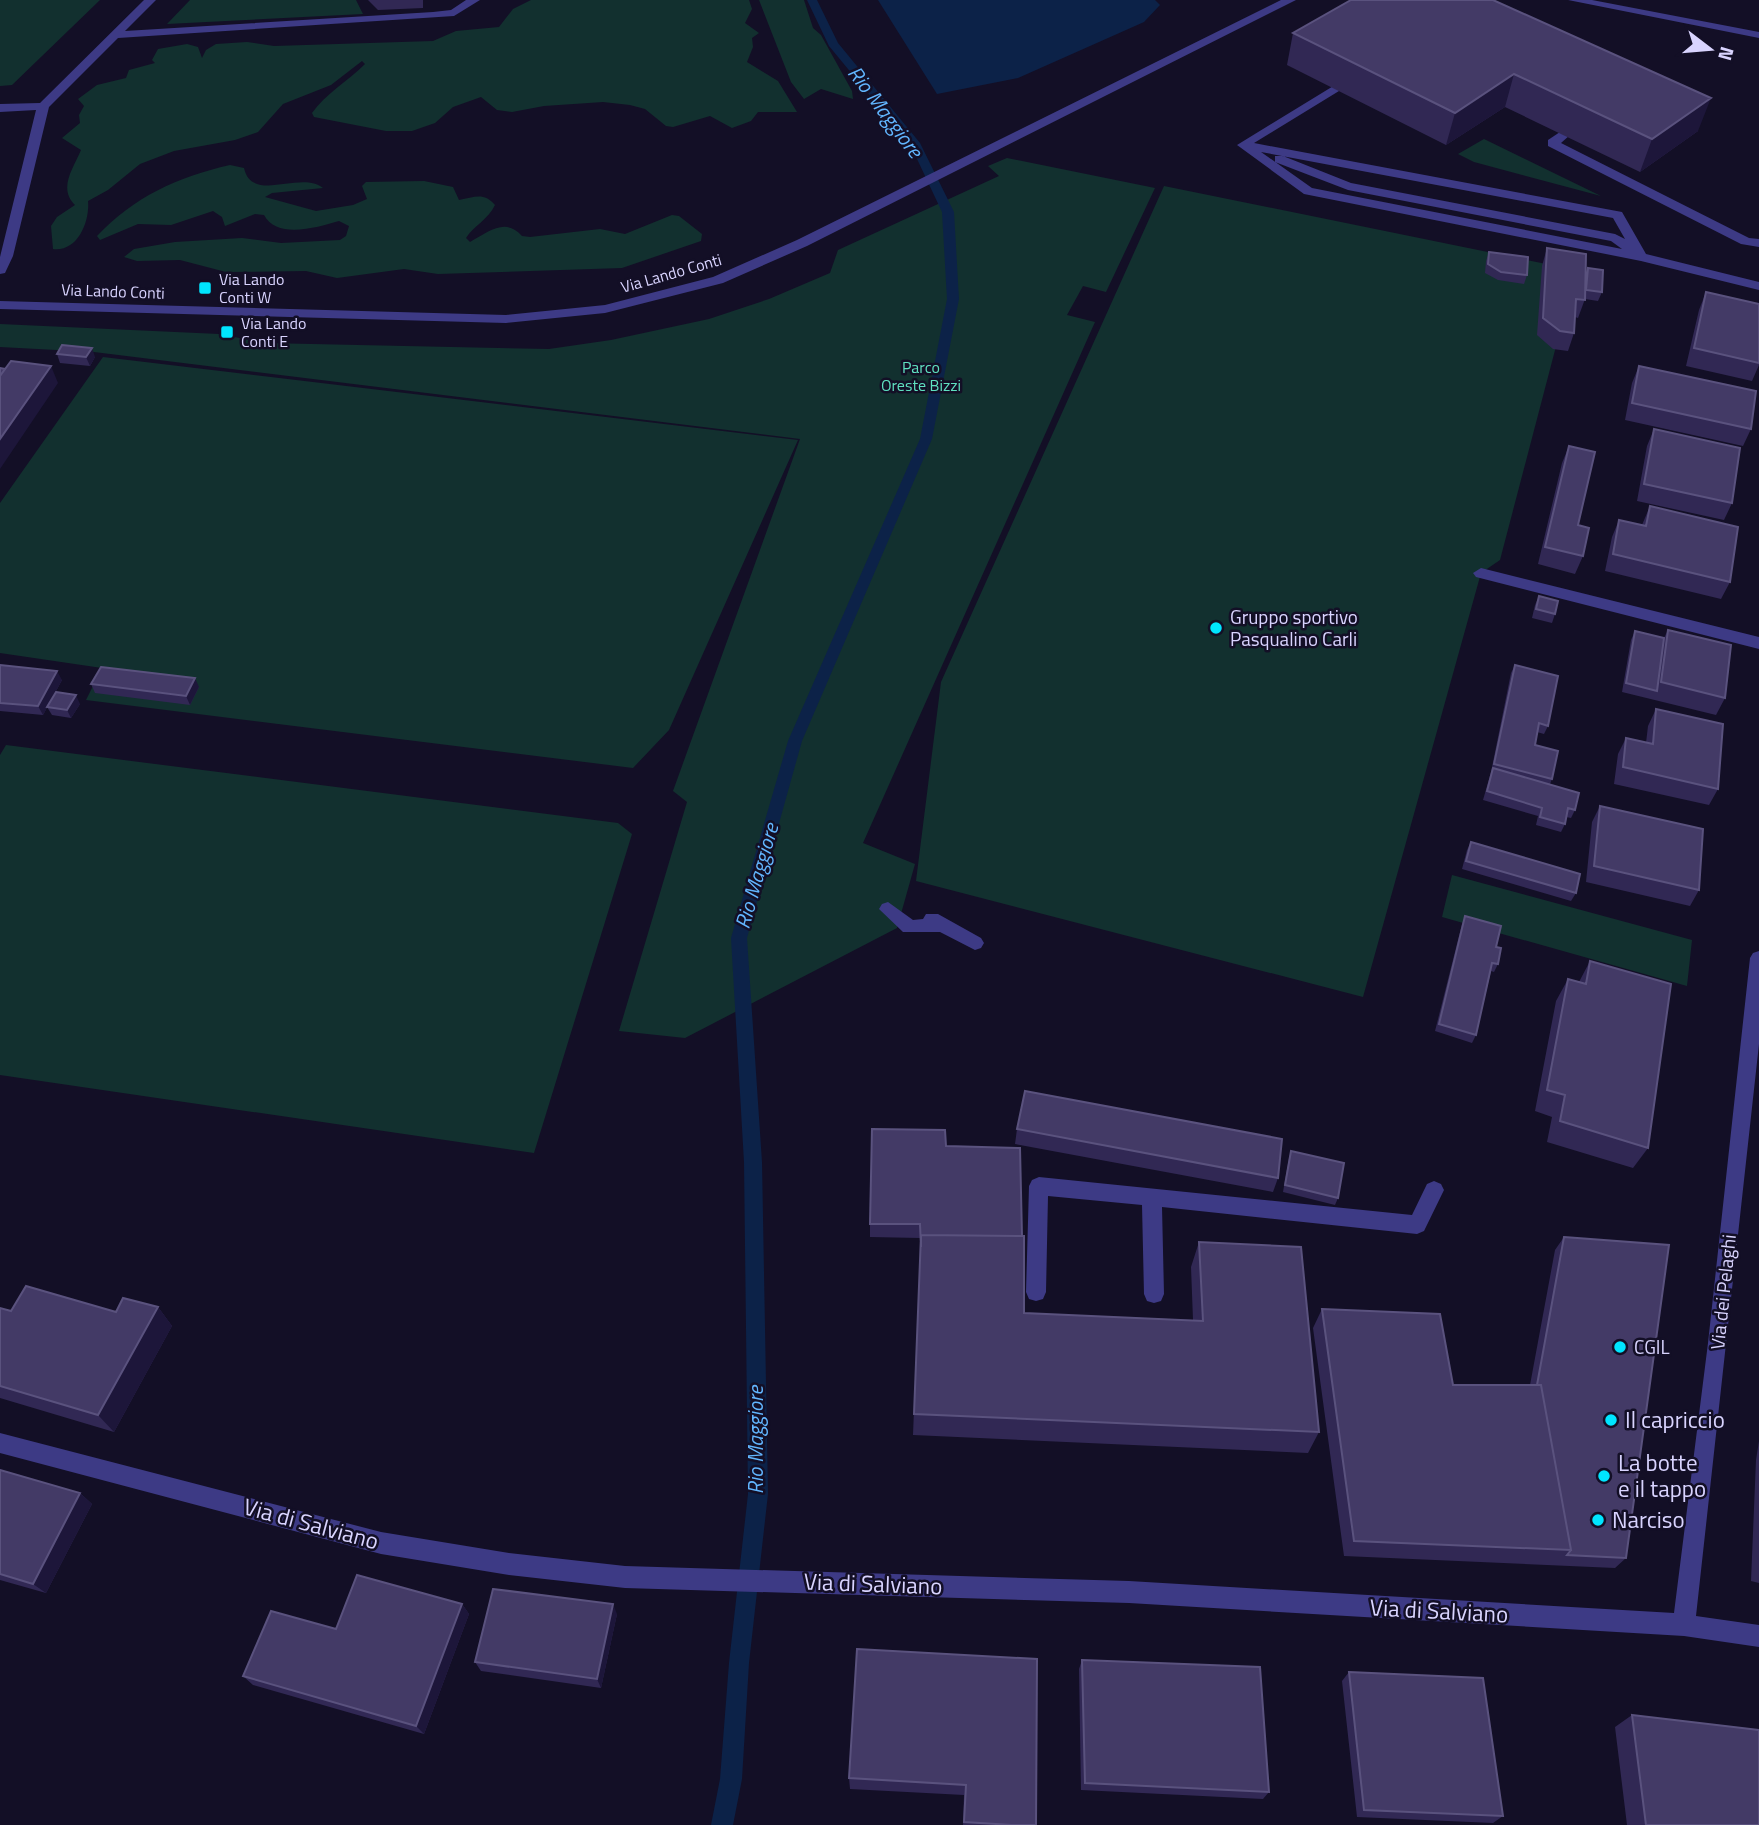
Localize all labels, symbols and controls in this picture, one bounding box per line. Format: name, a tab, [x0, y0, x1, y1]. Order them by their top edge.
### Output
north arrow	[1675, 14, 1745, 84]
text: N	[1711, 43, 1743, 64]
water label: Rio Maggiore	[840, 58, 932, 165]
street label: Via Lando Conti	[618, 247, 724, 299]
place label: Via Lando Conti W	[219, 267, 285, 309]
street label: Via Lando Conti	[61, 277, 165, 305]
marker: Via Lando Conti W	[197, 280, 213, 296]
place label: Via Lando Conti E	[241, 311, 307, 353]
marker: Via Lando Conti E	[219, 324, 235, 340]
park label: Parco Oreste Bizzi	[881, 355, 961, 397]
place label: Gruppo sportivo Pasqualino Carli	[1230, 602, 1358, 653]
marker: Gruppo sportivo Pasqualino Carli	[1208, 620, 1224, 636]
water label: Rio Maggiore	[726, 818, 787, 932]
street label: Via dei Pelaghi	[1702, 1233, 1743, 1351]
place label: CGIL	[1634, 1332, 1670, 1361]
marker: CGIL	[1612, 1339, 1628, 1355]
water label: Rio Maggiore	[739, 1385, 771, 1494]
place label: Il capriccio	[1625, 1402, 1725, 1437]
marker: Il capriccio	[1603, 1412, 1619, 1428]
place label: La botte e il tappo	[1618, 1445, 1706, 1506]
marker: La botte e il tappo	[1596, 1468, 1612, 1484]
street label: Via di Salviano	[240, 1489, 383, 1558]
place label: Narciso	[1612, 1502, 1685, 1537]
marker: Narciso	[1590, 1512, 1606, 1528]
street label: Via di Salviano	[803, 1564, 943, 1603]
street label: Via di Salviano	[1369, 1589, 1509, 1632]

